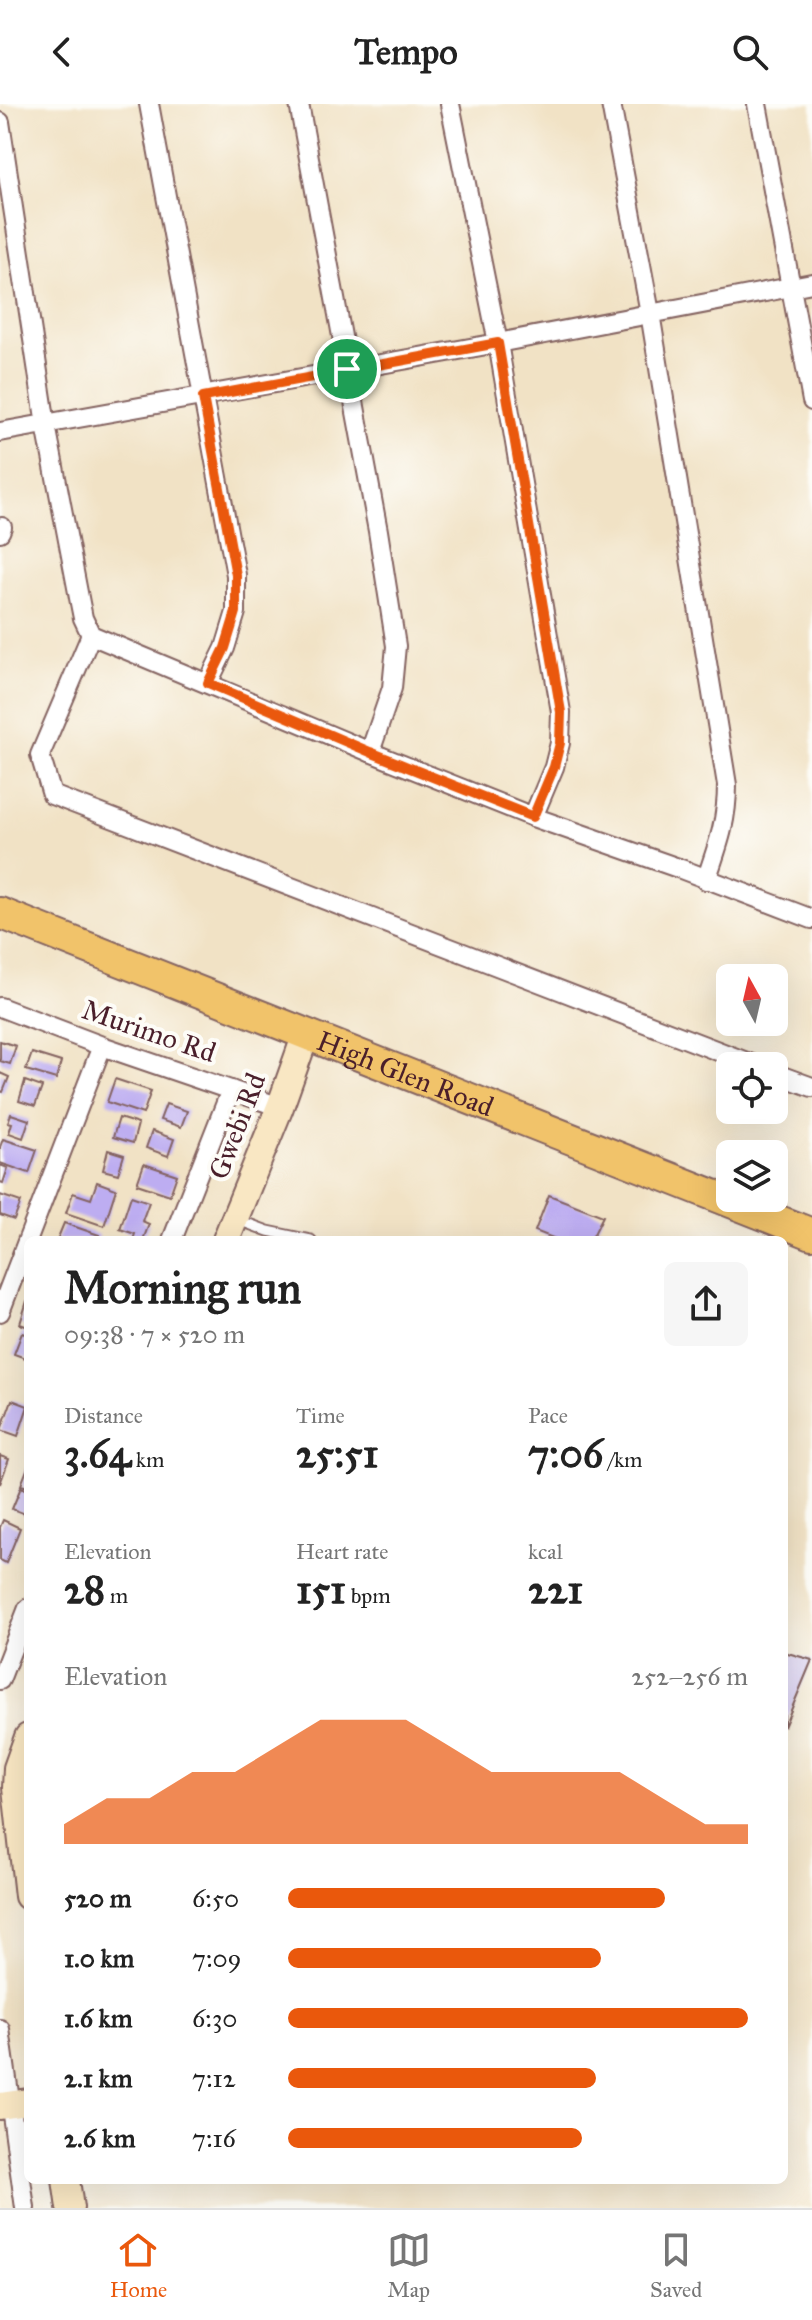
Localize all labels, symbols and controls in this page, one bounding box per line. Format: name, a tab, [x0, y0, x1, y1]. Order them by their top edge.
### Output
icon: back	[40, 30, 84, 74]
text: Tempo	[354, 30, 458, 74]
icon: search	[728, 30, 772, 74]
pin	[313, 335, 381, 403]
icon: arrive	[325, 347, 369, 391]
north arrow	[716, 964, 788, 1036]
map controls	[716, 964, 788, 1212]
street label: Murimo Rd	[78, 992, 220, 1070]
street label: High Glen Road	[312, 1023, 499, 1124]
button: locate	[716, 1052, 788, 1124]
street label: Gwebi Rd	[201, 1068, 273, 1184]
button: layers	[716, 1140, 788, 1212]
text: Morning run	[64, 1261, 301, 1315]
button: share	[664, 1262, 748, 1346]
text: 09:38 · 7 × 520 m	[64, 1318, 245, 1350]
text: Distance	[64, 1402, 143, 1429]
text: Time	[296, 1402, 345, 1429]
text: Pace	[528, 1402, 568, 1429]
text: 3.64	[64, 1429, 131, 1478]
text: 25:51	[296, 1429, 379, 1478]
text: 7:06	[528, 1429, 603, 1478]
text: km	[131, 1446, 165, 1473]
text: /km	[603, 1446, 643, 1473]
text: Elevation	[64, 1538, 151, 1565]
text: Heart rate	[296, 1538, 389, 1565]
text: kcal	[528, 1538, 563, 1565]
text: 28	[64, 1565, 105, 1614]
text: 151	[296, 1565, 346, 1614]
text: 221	[528, 1565, 583, 1614]
text: m	[105, 1582, 128, 1609]
text: bpm	[346, 1582, 391, 1609]
text: Elevation	[64, 1660, 167, 1692]
text: 252–256 m	[631, 1660, 748, 1692]
text: 520 m	[64, 1882, 132, 1914]
text: 6:50	[192, 1882, 239, 1914]
text: 1.0 km	[64, 1942, 134, 1974]
text: 7:09	[192, 1942, 242, 1974]
text: 1.6 km	[64, 2002, 133, 2034]
text: 6:30	[192, 2002, 237, 2034]
text: 2.1 km	[64, 2062, 133, 2094]
text: 7:12	[192, 2062, 236, 2094]
text: 2.6 km	[64, 2122, 136, 2154]
text: 7:16	[192, 2122, 236, 2154]
tab: Home	[110, 2228, 167, 2303]
tab: Map	[387, 2228, 431, 2303]
tab: Saved	[650, 2228, 702, 2303]

